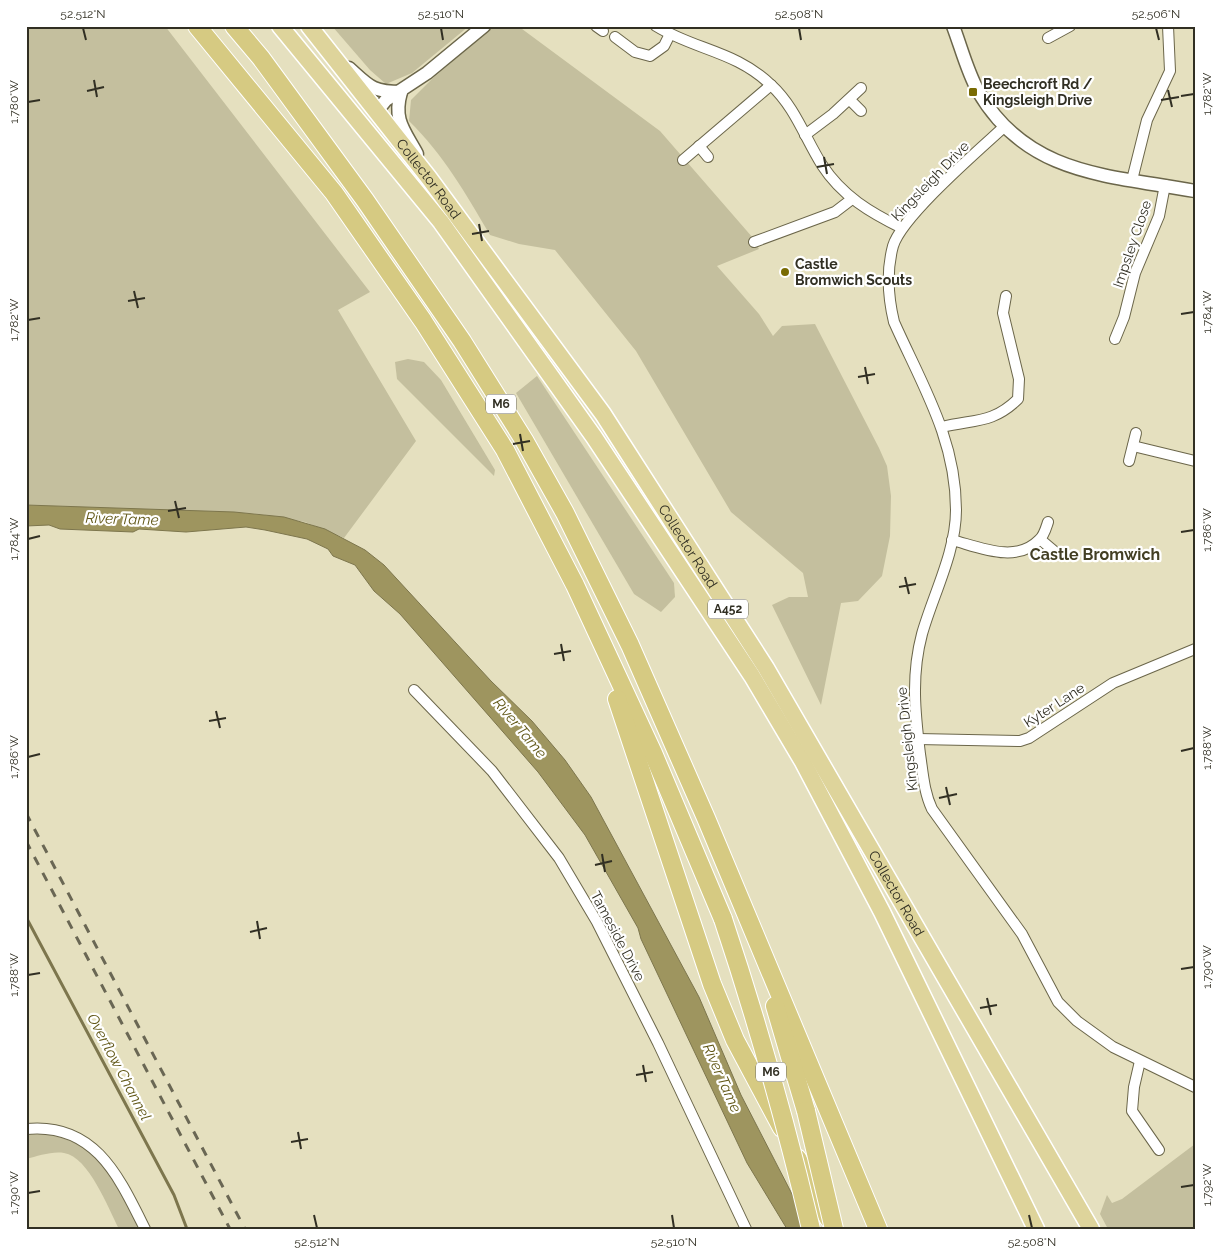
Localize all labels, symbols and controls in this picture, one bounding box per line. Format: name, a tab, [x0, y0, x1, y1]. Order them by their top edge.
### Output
text: 52.512°N	[60, 7, 106, 21]
text: 52.510°N	[418, 7, 464, 21]
text: 52.508°N	[775, 7, 823, 21]
text: 52.506°N	[1132, 7, 1180, 21]
text: 1.782°W	[1200, 72, 1214, 115]
place label: Beechcroft Rd / Kingsleigh Drive	[983, 76, 1093, 108]
text: 1.780°W	[7, 80, 21, 124]
marker: Beechcroft Rd / Kingsleigh Drive	[967, 86, 979, 98]
street label: Collector Road	[393, 136, 464, 222]
street label: Kingsleigh Drive	[888, 138, 972, 224]
street label: Impsley Close	[1110, 198, 1154, 290]
place label: Castle Bromwich Scouts	[795, 256, 912, 288]
marker: Castle Bromwich Scouts	[779, 266, 791, 278]
text: 1.784°W	[1200, 290, 1214, 333]
text: 1.782°W	[7, 298, 21, 341]
road number: M6	[486, 394, 516, 414]
street label: Collector Road	[655, 501, 721, 591]
text: 1.786°W	[1200, 508, 1214, 552]
water label: River Tame	[85, 509, 159, 529]
text: 1.784°W	[7, 517, 21, 560]
district label: Castle Bromwich	[1030, 545, 1160, 564]
road number: A452	[708, 600, 748, 618]
street label: Kyter Lane	[1021, 679, 1087, 731]
street label: Kingsleigh Drive	[894, 686, 920, 792]
water label: River Tame	[490, 694, 550, 762]
text: 1.788°W	[1200, 726, 1214, 770]
text: 1.786°W	[7, 735, 21, 779]
street label: Collector Road	[865, 848, 928, 939]
street label: Tameside Drive	[588, 888, 648, 984]
text: 1.790°W	[1200, 945, 1214, 989]
text: 1.788°W	[7, 953, 21, 997]
water label: Overflow Channel	[83, 1010, 155, 1124]
water label: River Tame	[699, 1041, 745, 1115]
road number: M6	[756, 1062, 786, 1082]
text: 1.792°W	[1200, 1163, 1214, 1206]
text: 1.790°W	[7, 1171, 21, 1215]
text: 52.512°N	[294, 1235, 340, 1249]
text: 52.510°N	[651, 1235, 697, 1249]
text: 52.508°N	[1008, 1235, 1056, 1249]

